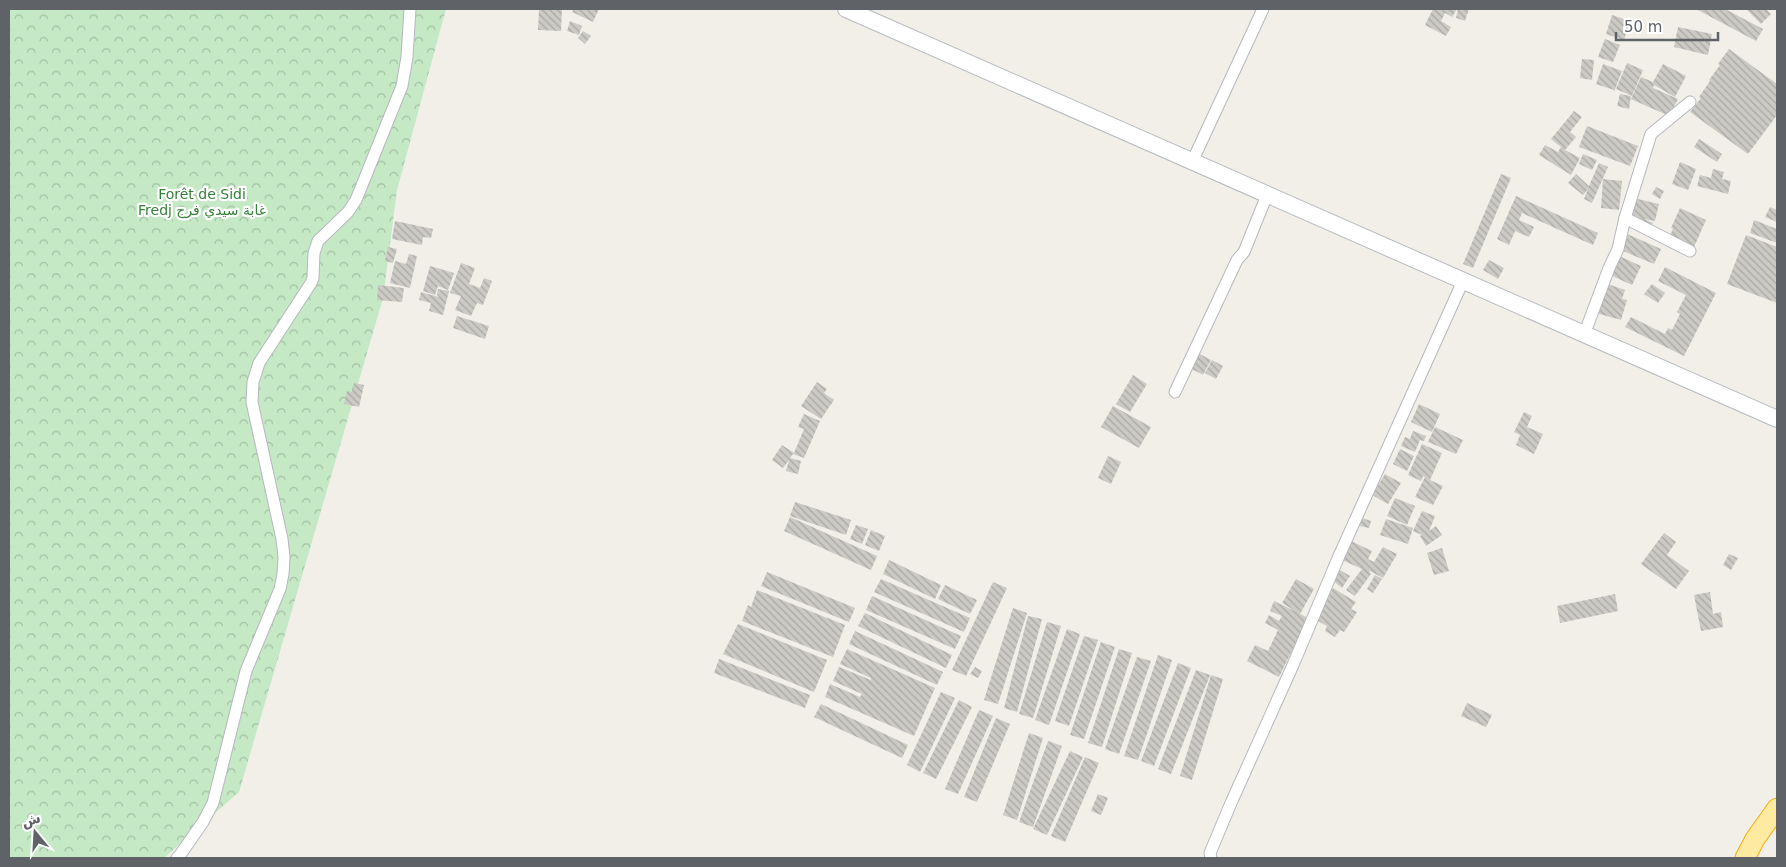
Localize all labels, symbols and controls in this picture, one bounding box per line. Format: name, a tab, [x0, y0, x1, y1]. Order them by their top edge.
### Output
scale bar	[1616, 10, 1718, 42]
text: 50 m	[1624, 18, 1662, 36]
park label: Forêt de Sidi Fredj غابة سيدي فرج	[138, 186, 266, 219]
north arrow	[10, 807, 60, 857]
text: ش	[19, 809, 43, 830]

